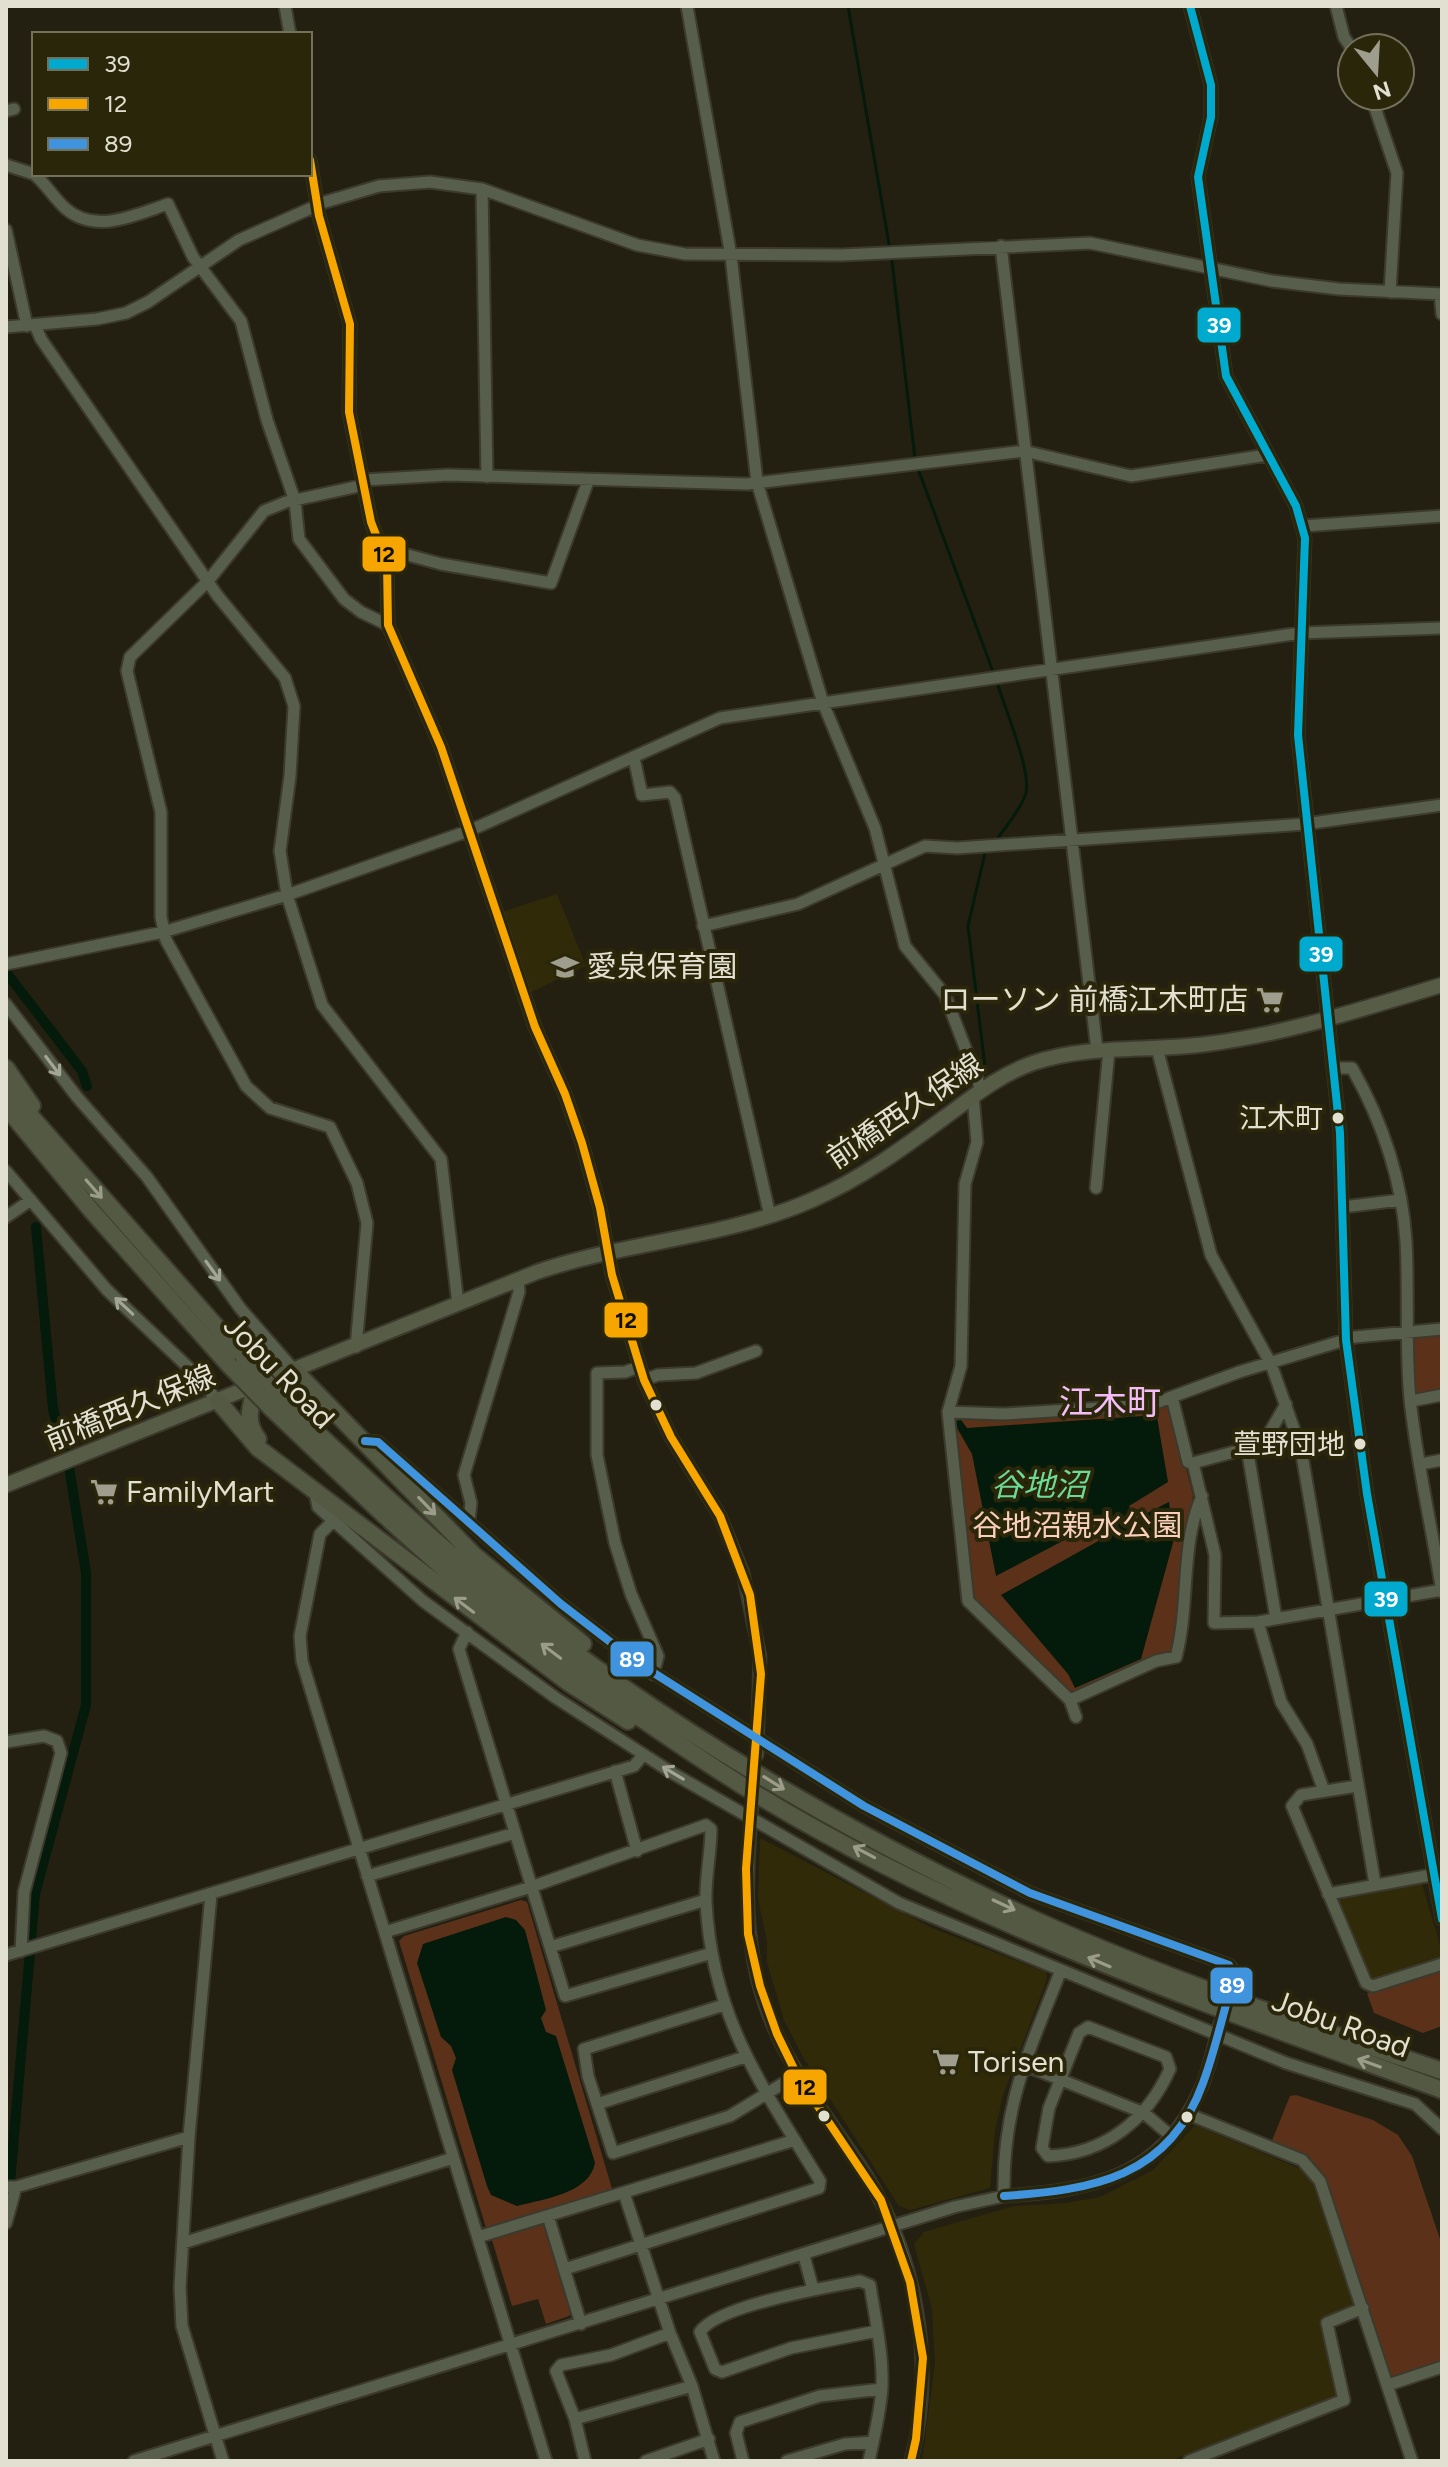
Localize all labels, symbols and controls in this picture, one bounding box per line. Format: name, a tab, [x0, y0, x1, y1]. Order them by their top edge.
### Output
legend	[32, 32, 312, 176]
north arrow	[1336, 32, 1416, 112]
text: 39	[104, 49, 131, 78]
text: N	[1370, 75, 1394, 106]
text: 12	[104, 89, 127, 118]
text: 89	[104, 129, 132, 158]
line badge: 39	[1196, 306, 1242, 344]
text: 39	[1207, 312, 1232, 339]
line badge: 12	[361, 535, 407, 573]
text: 12	[373, 541, 395, 568]
line badge: 39	[1298, 935, 1344, 973]
text: 39	[1309, 941, 1334, 968]
place label: 愛泉保育園	[587, 948, 737, 985]
school or university icon: 愛泉保育園	[550, 952, 580, 982]
place label: ローソン 前橋江木町店	[941, 981, 1248, 1018]
supermarket icon: ローソン 前橋江木町店	[1255, 985, 1285, 1015]
street label: 前橋西久保線	[820, 1045, 990, 1176]
one-way arrow	[45, 1055, 62, 1076]
place label: 江木町	[1239, 1101, 1323, 1135]
marker: 江木町	[1330, 1110, 1346, 1126]
one-way arrow	[85, 1179, 103, 1199]
one-way arrow	[204, 1260, 221, 1281]
one-way arrow	[114, 1297, 134, 1316]
line badge: 12	[603, 1301, 649, 1339]
street label: Jobu Road	[216, 1307, 343, 1436]
text: 12	[615, 1307, 637, 1334]
street label: 前橋西久保線	[39, 1357, 220, 1458]
district label: 江木町	[1059, 1382, 1161, 1423]
unlabelled marker	[648, 1397, 664, 1413]
place label: 萱野団地	[1233, 1427, 1345, 1461]
marker: 萱野団地	[1352, 1436, 1368, 1452]
water label: 谷地沼	[991, 1466, 1091, 1504]
place label: FamilyMart	[126, 1473, 274, 1510]
supermarket icon: FamilyMart	[89, 1477, 119, 1507]
one-way arrow	[418, 1496, 437, 1516]
park label: 谷地沼親水公園	[972, 1507, 1182, 1544]
line badge: 39	[1363, 1580, 1409, 1618]
text: 39	[1374, 1586, 1399, 1613]
one-way arrow	[454, 1597, 475, 1614]
line badge: 89	[609, 1640, 655, 1678]
one-way arrow	[541, 1643, 562, 1660]
text: 89	[619, 1646, 645, 1673]
one-way arrow	[661, 1765, 685, 1780]
one-way arrow	[762, 1775, 785, 1791]
one-way arrow	[852, 1844, 876, 1859]
one-way arrow	[991, 1898, 1015, 1913]
one-way arrow	[1087, 1953, 1112, 1968]
line badge: 89	[1209, 1966, 1254, 2005]
text: 89	[1219, 1972, 1245, 1999]
street label: Jobu Road	[1267, 1982, 1415, 2065]
place label: Torisen	[968, 2043, 1064, 2080]
supermarket icon: Torisen	[931, 2047, 961, 2077]
one-way arrow	[1357, 2055, 1382, 2069]
line badge: 12	[782, 2068, 828, 2106]
text: 12	[794, 2074, 816, 2101]
unlabelled marker	[816, 2108, 832, 2124]
unlabelled marker	[1179, 2109, 1195, 2125]

